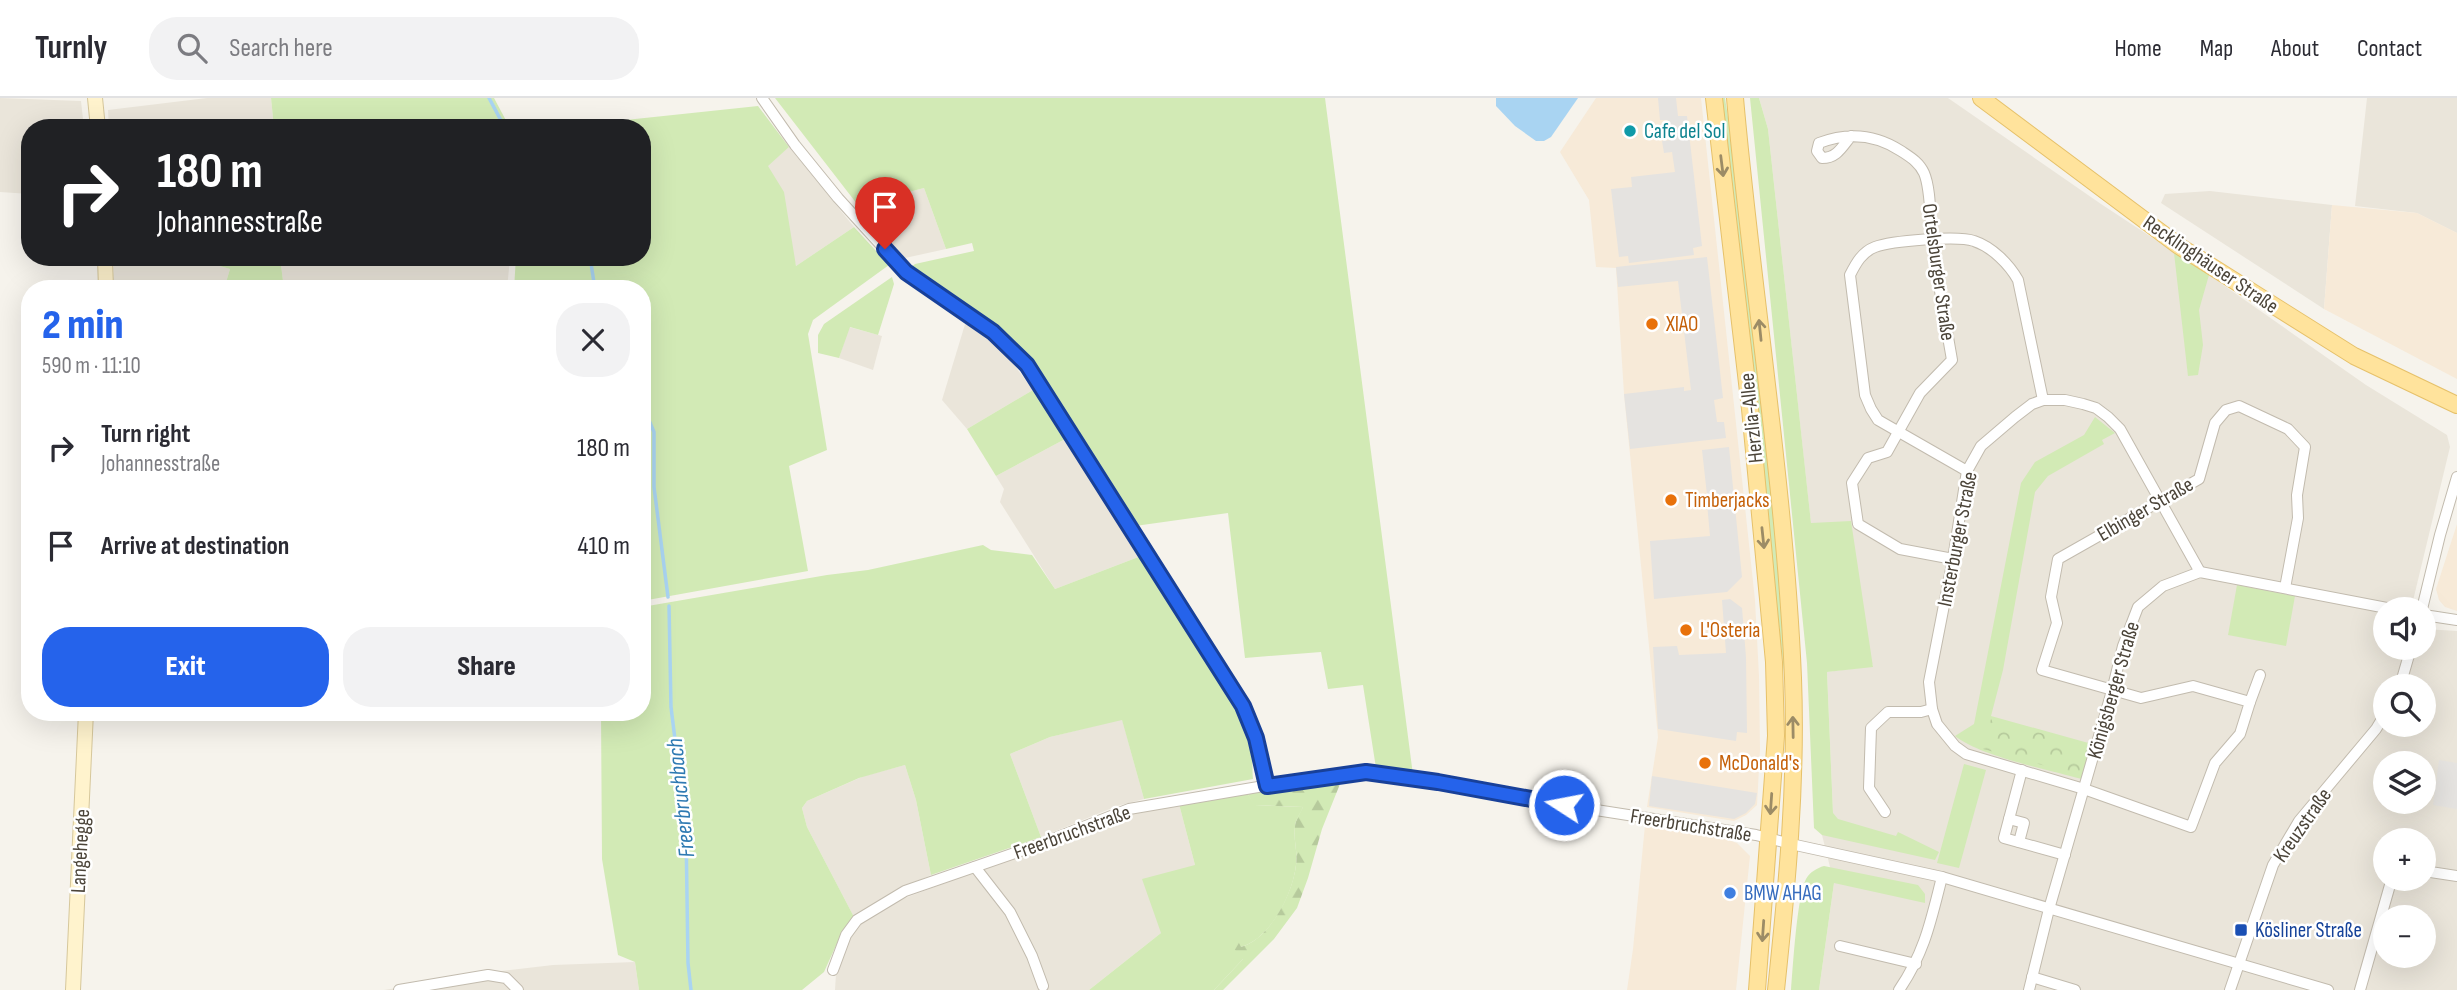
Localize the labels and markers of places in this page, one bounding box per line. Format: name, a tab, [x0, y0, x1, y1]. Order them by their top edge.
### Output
place label: Cafe del Sol	[1644, 119, 1725, 144]
marker: Cafe del Sol	[1622, 123, 1638, 139]
pin	[855, 177, 915, 249]
place label: XIAO	[1665, 312, 1698, 337]
marker: XIAO	[1644, 316, 1660, 332]
place label: Timberjacks	[1685, 488, 1770, 513]
marker: Timberjacks	[1663, 492, 1679, 508]
place label: L'Osteria	[1700, 618, 1760, 643]
marker: L'Osteria	[1678, 622, 1694, 638]
place label: McDonald's	[1719, 751, 1800, 776]
marker: McDonald's	[1697, 755, 1713, 771]
place label: BMW AHAG	[1744, 881, 1822, 906]
marker: BMW AHAG	[1722, 885, 1738, 901]
place label: Kösliner Straße	[2255, 918, 2362, 943]
marker: Kösliner Straße	[2233, 922, 2249, 938]

